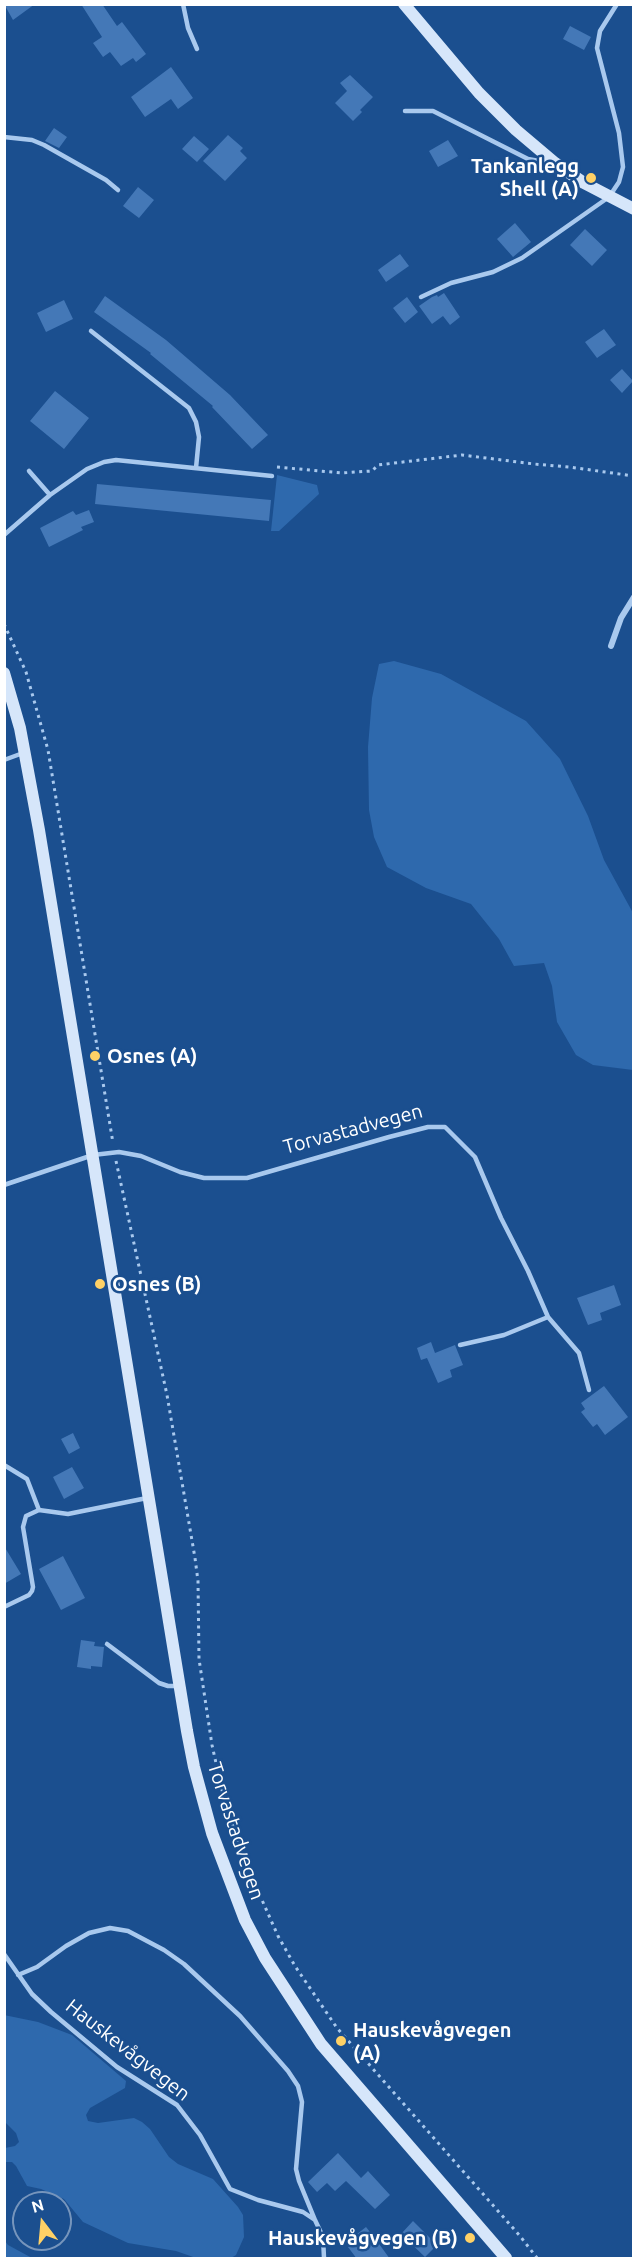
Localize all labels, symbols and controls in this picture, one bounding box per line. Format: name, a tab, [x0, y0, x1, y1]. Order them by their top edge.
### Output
place label: Tankanlegg Shell (A)	[471, 154, 579, 201]
marker: Tankanlegg Shell (A)	[584, 171, 598, 185]
place label: Osnes (A)	[107, 1044, 197, 1068]
marker: Osnes (A)	[88, 1049, 102, 1063]
street label: Torvastadvegen	[281, 1099, 425, 1159]
place label: Osnes (B)	[112, 1272, 201, 1296]
marker: Osnes (B)	[93, 1277, 107, 1291]
street label: Torvastadvegen	[202, 1759, 270, 1903]
street label: Hauskevågvegen	[61, 1994, 195, 2106]
place label: Hauskevågvegen (A)	[353, 2018, 512, 2065]
marker: Hauskevågvegen (A)	[334, 2034, 348, 2048]
north arrow	[12, 2191, 72, 2251]
text: N	[29, 2195, 46, 2216]
place label: Hauskevågvegen (B)	[268, 2226, 458, 2250]
marker: Hauskevågvegen (B)	[463, 2231, 477, 2245]

